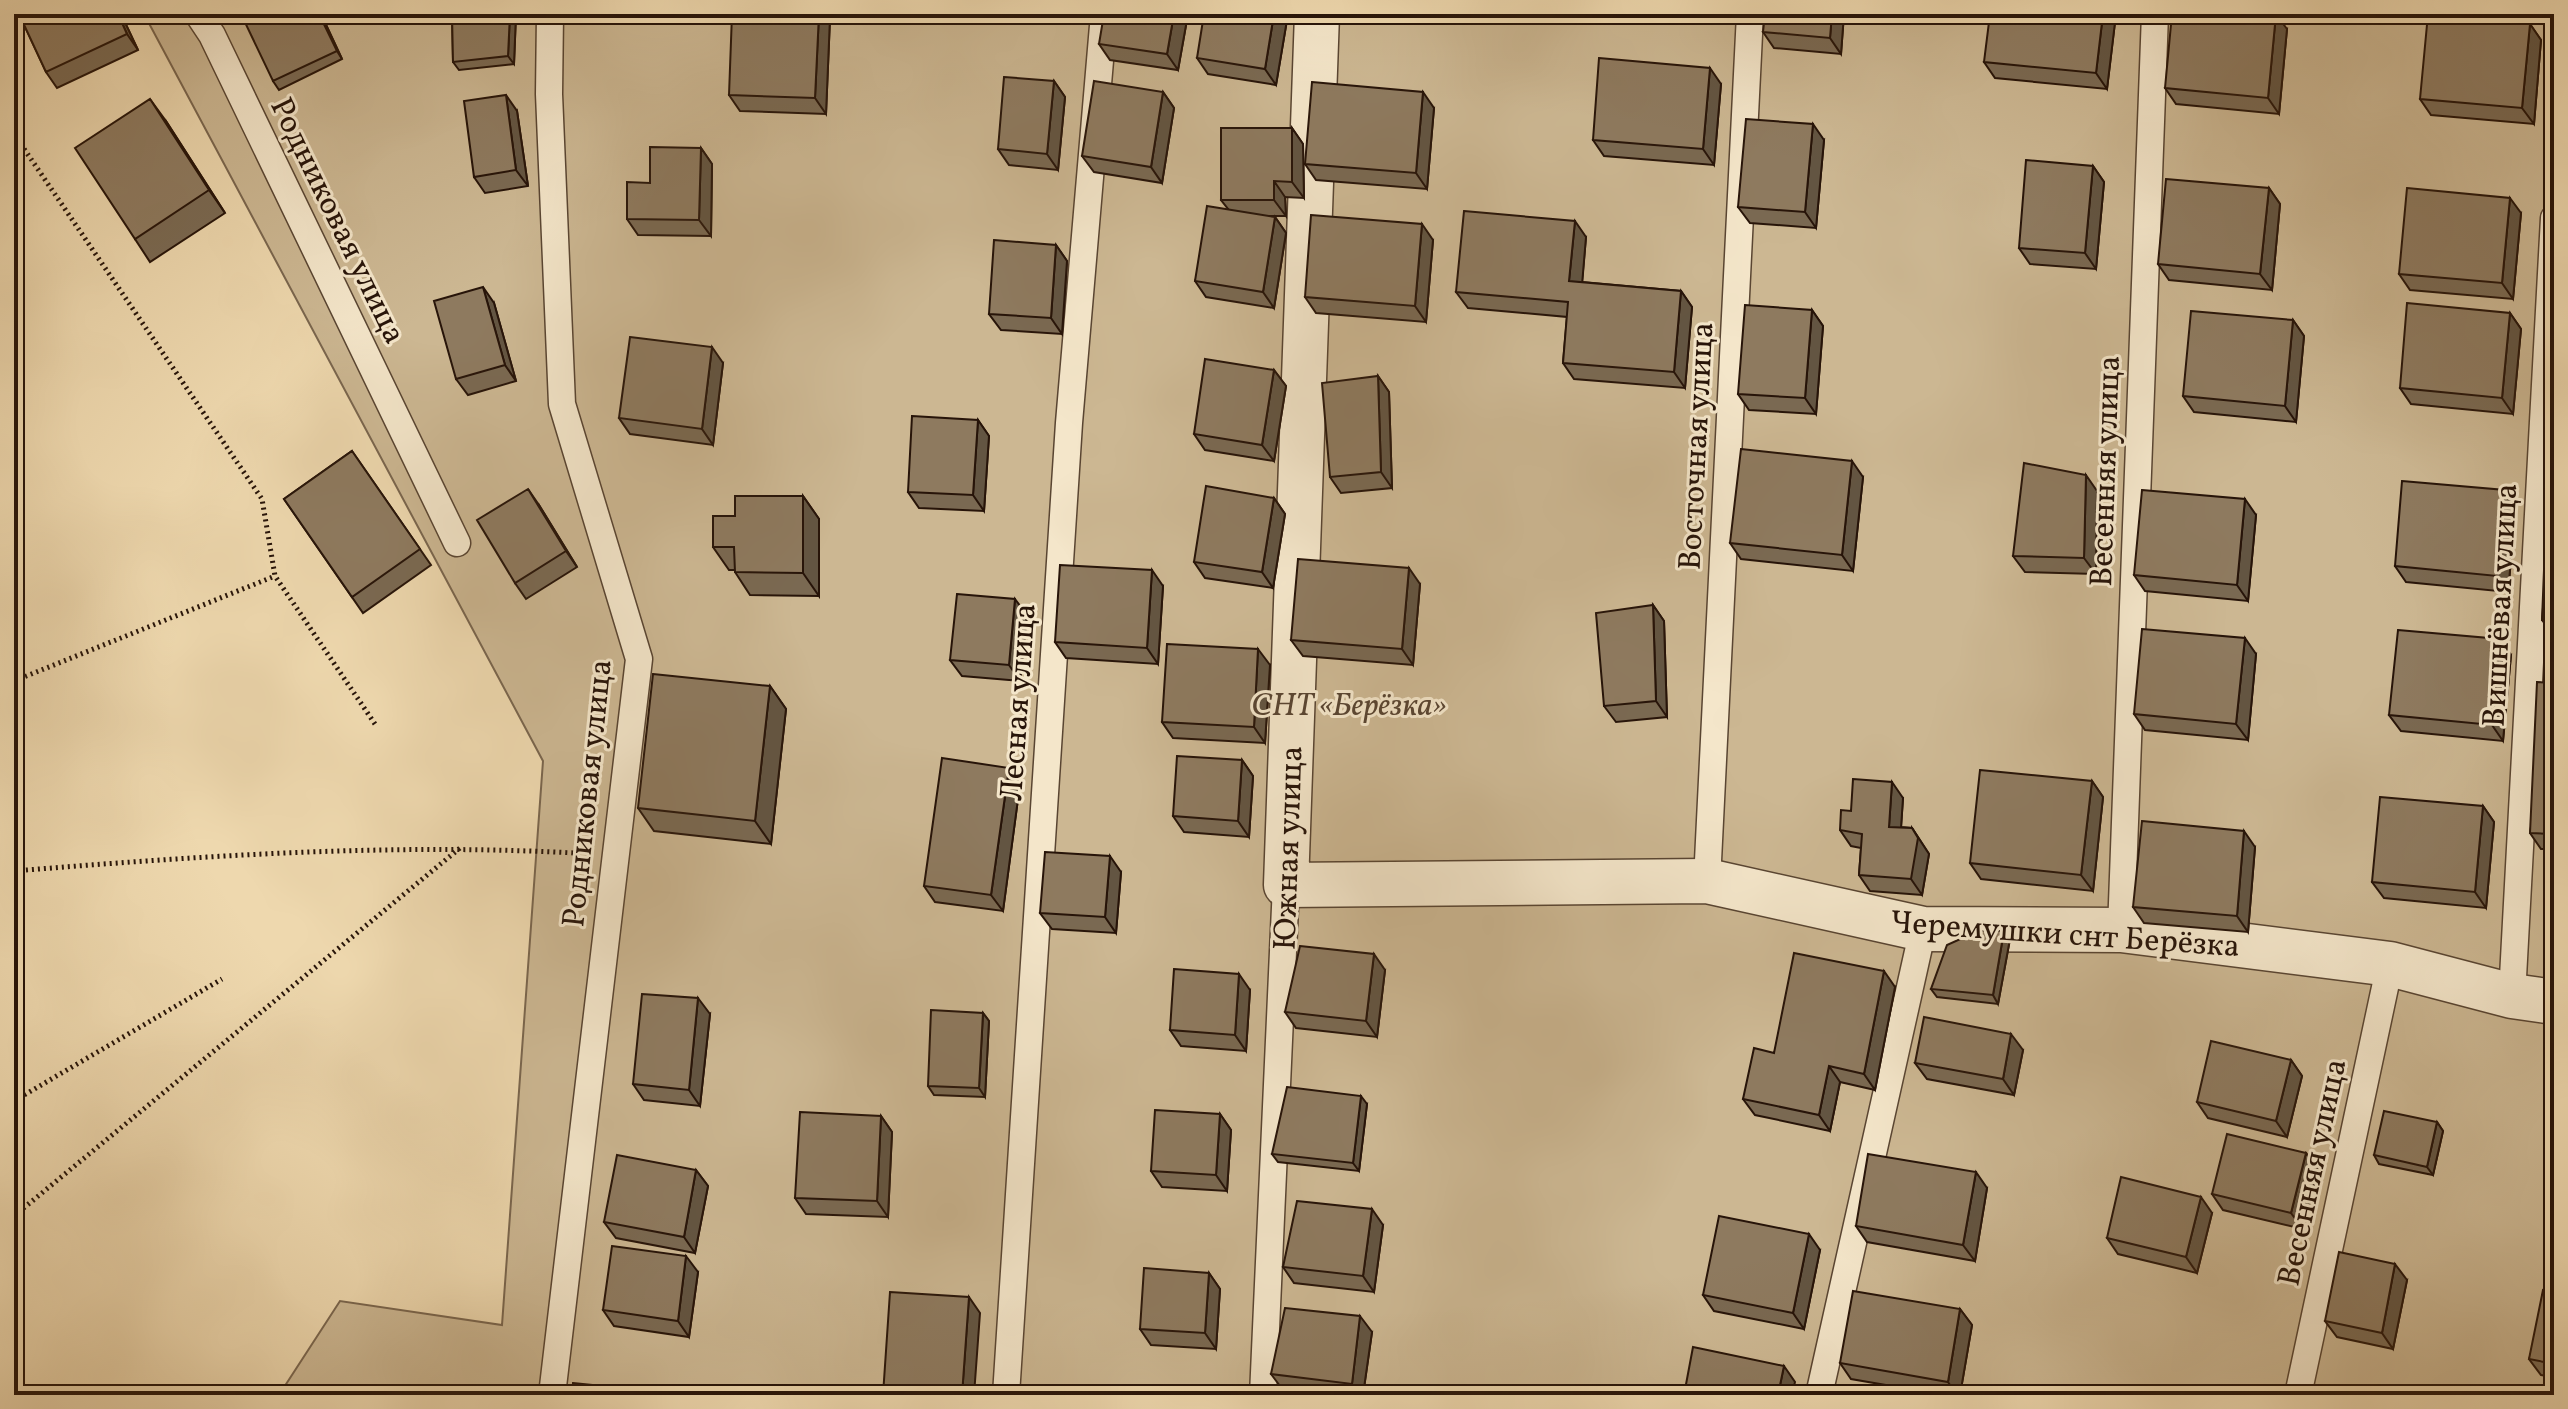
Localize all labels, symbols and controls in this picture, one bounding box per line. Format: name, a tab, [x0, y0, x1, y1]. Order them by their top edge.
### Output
street label: Родниковая улица	[258, 91, 415, 352]
street label: Восточная улица	[1670, 321, 1726, 571]
street label: Весенняя улица	[2081, 355, 2133, 588]
street label: Вишнёвая улица	[2474, 482, 2530, 728]
street label: Лесная улица	[991, 602, 1049, 802]
street label: Родниковая улица	[553, 657, 625, 929]
park label: СНТ «Берёзка»	[1251, 685, 1447, 729]
street label: Южная улица	[1264, 745, 1316, 951]
street label: Черемушки снт Берёзка	[1888, 902, 2241, 970]
street label: Весенняя улица	[2268, 1055, 2360, 1290]

